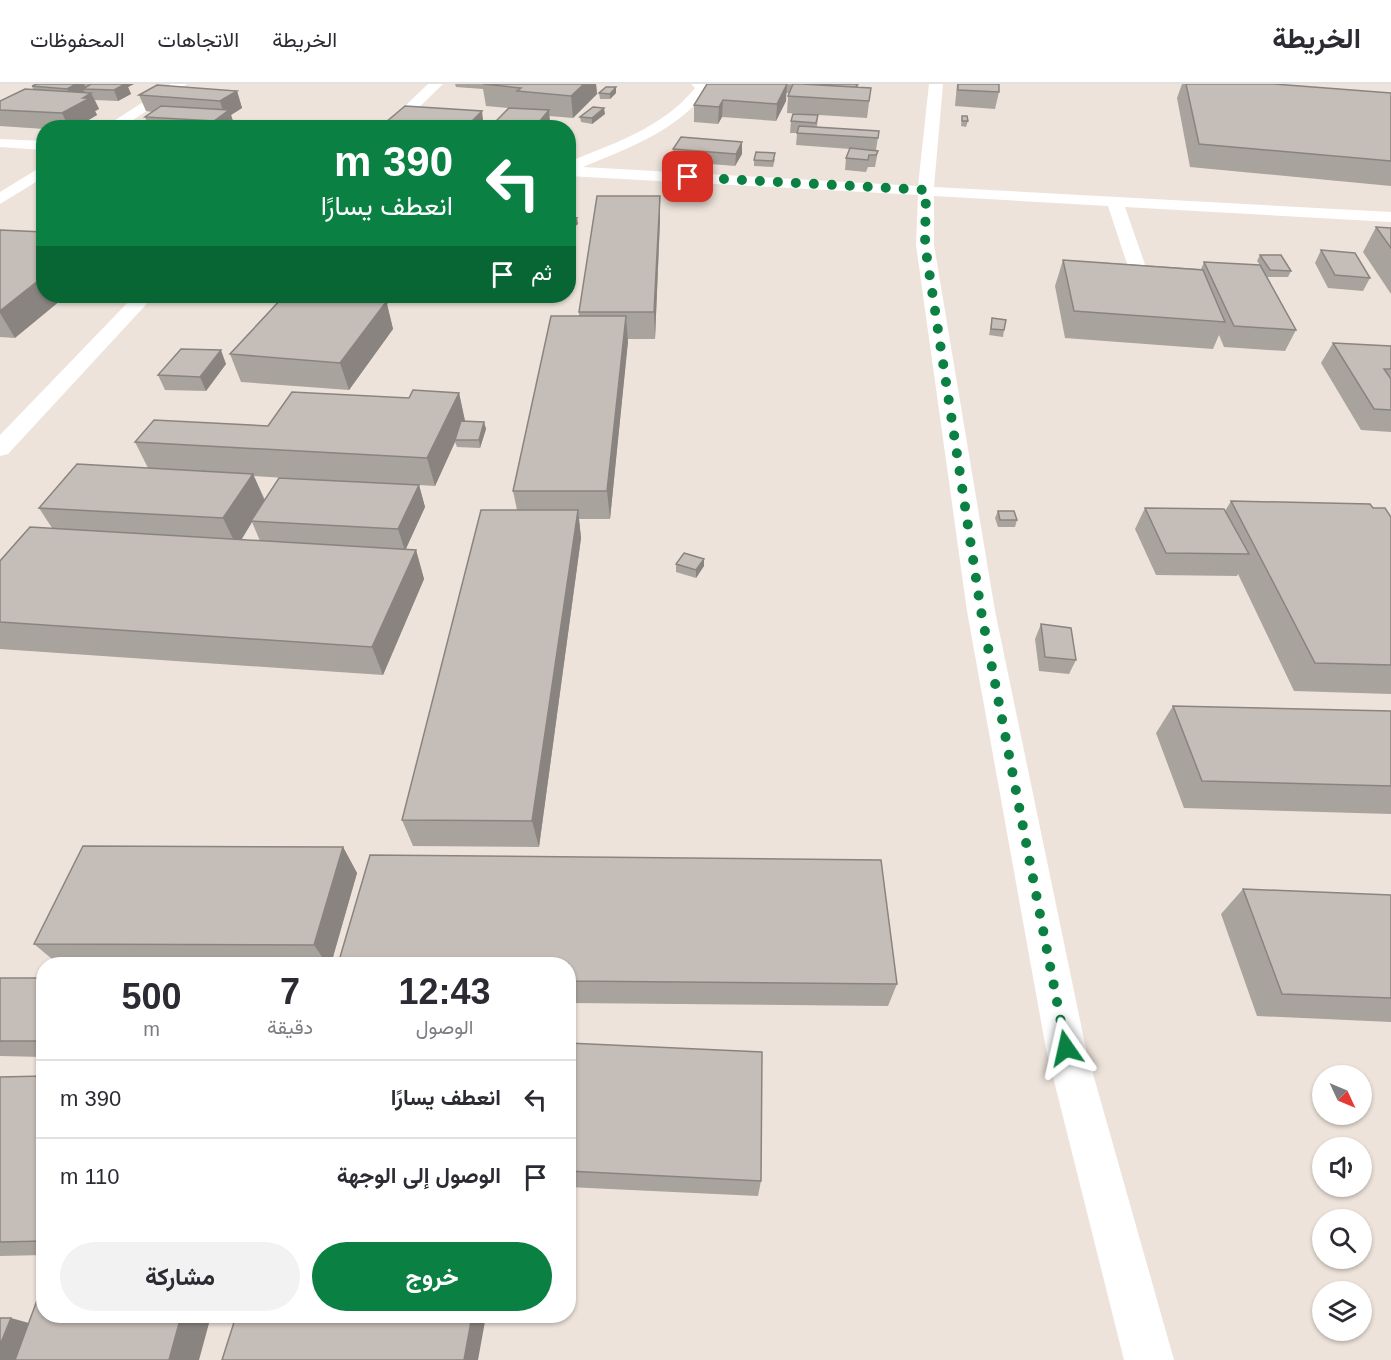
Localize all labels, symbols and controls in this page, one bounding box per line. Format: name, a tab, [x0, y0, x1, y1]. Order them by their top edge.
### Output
text: الخريطة	[1272, 23, 1361, 54]
text: المحفوظات	[30, 28, 125, 51]
text: الاتجاهات	[158, 28, 239, 51]
text: الخريطة	[272, 28, 337, 51]
text: 390 m	[334, 138, 453, 185]
icon: left	[474, 144, 552, 222]
pin	[662, 151, 713, 202]
icon: arrive	[671, 160, 704, 193]
text: انعطف يسارًا	[321, 191, 453, 221]
icon: arrive	[486, 258, 519, 291]
text: ثم	[531, 260, 552, 285]
text: 7	[280, 971, 300, 1012]
text: 12:43	[399, 971, 491, 1012]
text: 500	[121, 976, 182, 1017]
text: دقيقة	[267, 1016, 313, 1038]
text: الوصول	[416, 1016, 473, 1038]
position arrow	[1034, 1016, 1098, 1080]
text: m	[143, 1018, 160, 1040]
north arrow	[1312, 1065, 1372, 1125]
map controls	[1312, 1065, 1372, 1341]
icon: left	[519, 1083, 552, 1116]
text: انعطف يسارًا	[391, 1085, 501, 1110]
text: 390 m	[60, 1086, 121, 1111]
button: sound	[1312, 1137, 1372, 1197]
icon: arrive	[519, 1161, 552, 1194]
text: الوصول إلى الوجهة	[337, 1163, 501, 1188]
text: 110 m	[60, 1164, 120, 1189]
button: search	[1312, 1209, 1372, 1269]
button: مشاركة	[60, 1242, 300, 1311]
button: خروج	[312, 1242, 552, 1311]
button: layers	[1312, 1281, 1372, 1341]

